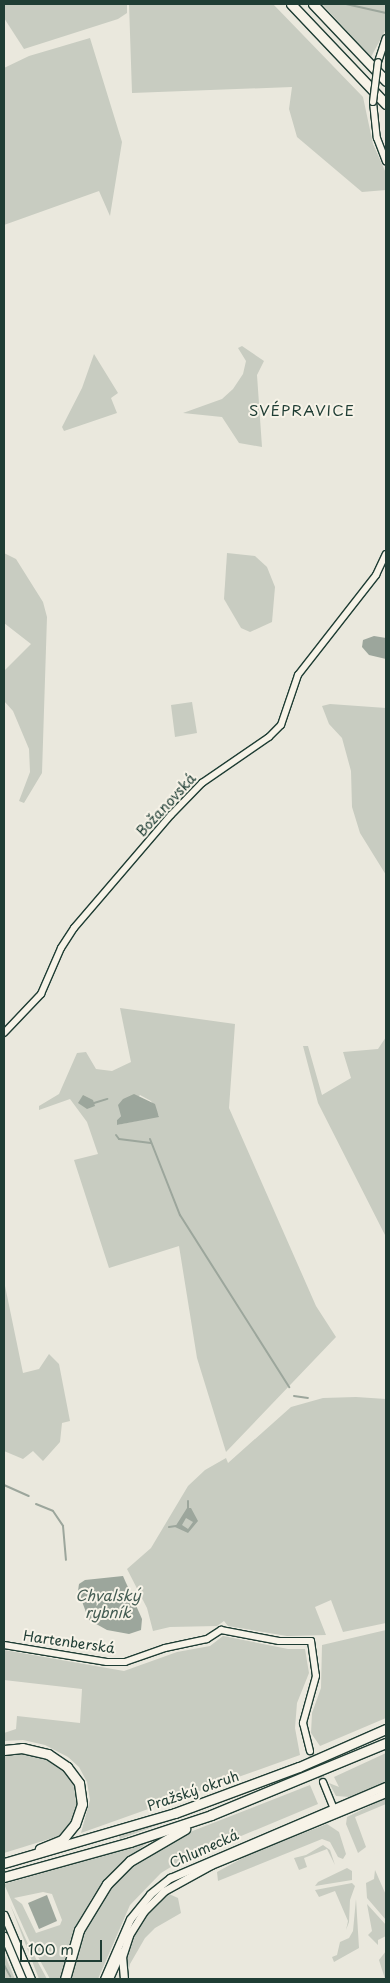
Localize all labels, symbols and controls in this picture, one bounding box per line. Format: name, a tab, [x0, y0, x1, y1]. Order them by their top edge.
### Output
district label: SVÉPRAVICE	[248, 401, 356, 419]
street label: Božanovská	[133, 770, 199, 840]
water label: Chvalský rybník	[75, 1585, 141, 1620]
street label: Hartenberská	[22, 1627, 116, 1657]
street label: Pražský okruh	[145, 1767, 241, 1815]
street label: Chlumecká	[167, 1826, 241, 1872]
scale bar	[22, 1930, 105, 1962]
text: 100 m	[28, 1937, 74, 1960]

